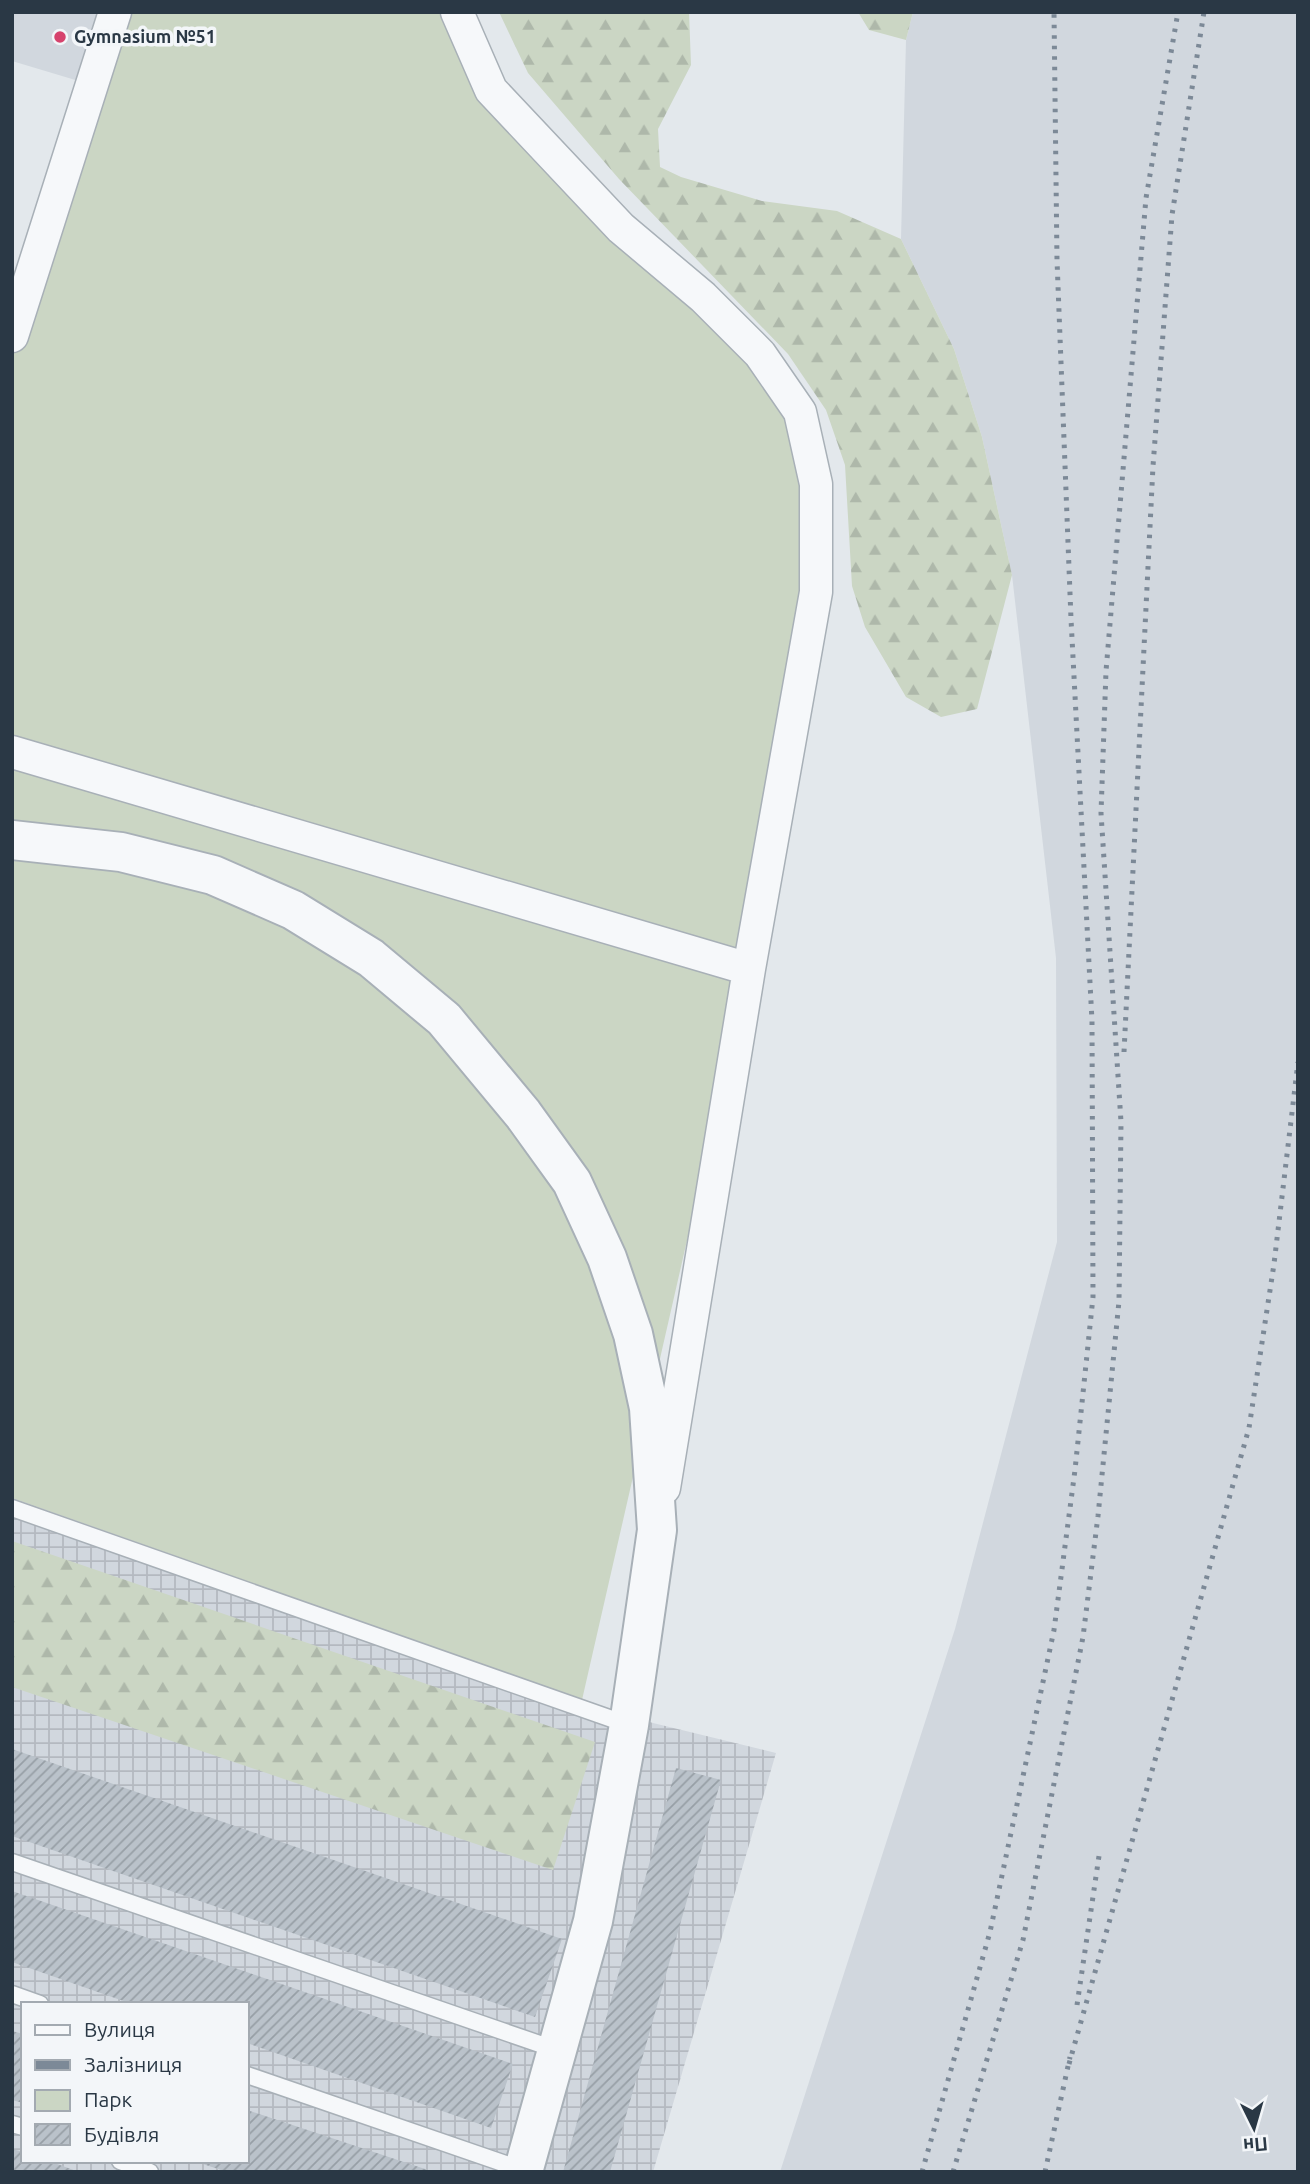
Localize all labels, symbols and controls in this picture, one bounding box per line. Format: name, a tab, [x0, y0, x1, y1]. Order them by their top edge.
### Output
place label: Gymnasium №51	[74, 26, 216, 46]
marker: Gymnasium №51	[52, 29, 68, 45]
legend	[21, 2002, 248, 2163]
text: Вулиця	[84, 2017, 155, 2041]
text: Залізниця	[84, 2052, 182, 2076]
text: Парк	[84, 2087, 133, 2111]
north arrow	[1219, 2093, 1289, 2163]
text: Будівля	[84, 2122, 159, 2146]
text: Пн	[1242, 2133, 1269, 2157]

